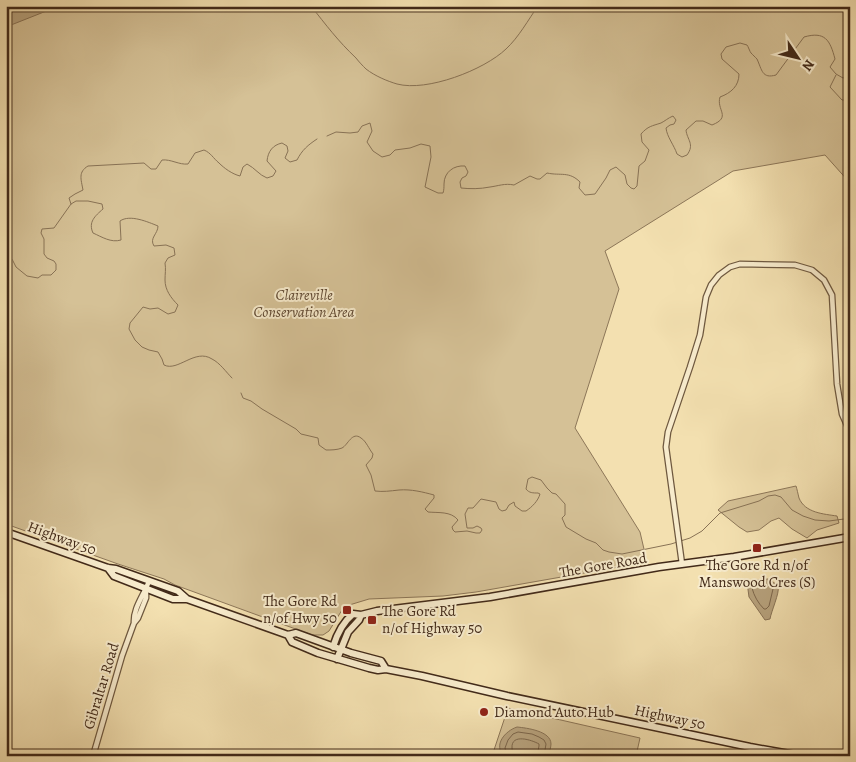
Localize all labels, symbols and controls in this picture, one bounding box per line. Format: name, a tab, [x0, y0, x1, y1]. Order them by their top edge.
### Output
north arrow	[774, 32, 824, 82]
text: N	[798, 56, 819, 75]
park label: Claireville Conservation Area	[254, 285, 354, 322]
street label: Highway 50	[25, 516, 99, 560]
marker: The Gore Rd n/of Manswood Cres (S)	[751, 542, 763, 554]
street label: The Gore Road	[558, 547, 649, 583]
place label: The Gore Rd n/of Manswood Cres (S)	[699, 555, 815, 592]
place label: The Gore Rd n/of Hwy 50	[263, 591, 338, 628]
place label: The Gore Rd n/of Highway 50	[382, 601, 482, 638]
marker: The Gore Rd n/of Hwy 50	[341, 604, 353, 616]
marker: The Gore Rd n/of Highway 50	[366, 614, 378, 626]
street label: Gibraltar Road	[78, 639, 124, 732]
street label: Highway 50	[633, 700, 707, 734]
place label: Diamond Auto Hub	[494, 702, 614, 722]
marker: Diamond Auto Hub	[478, 706, 490, 718]

